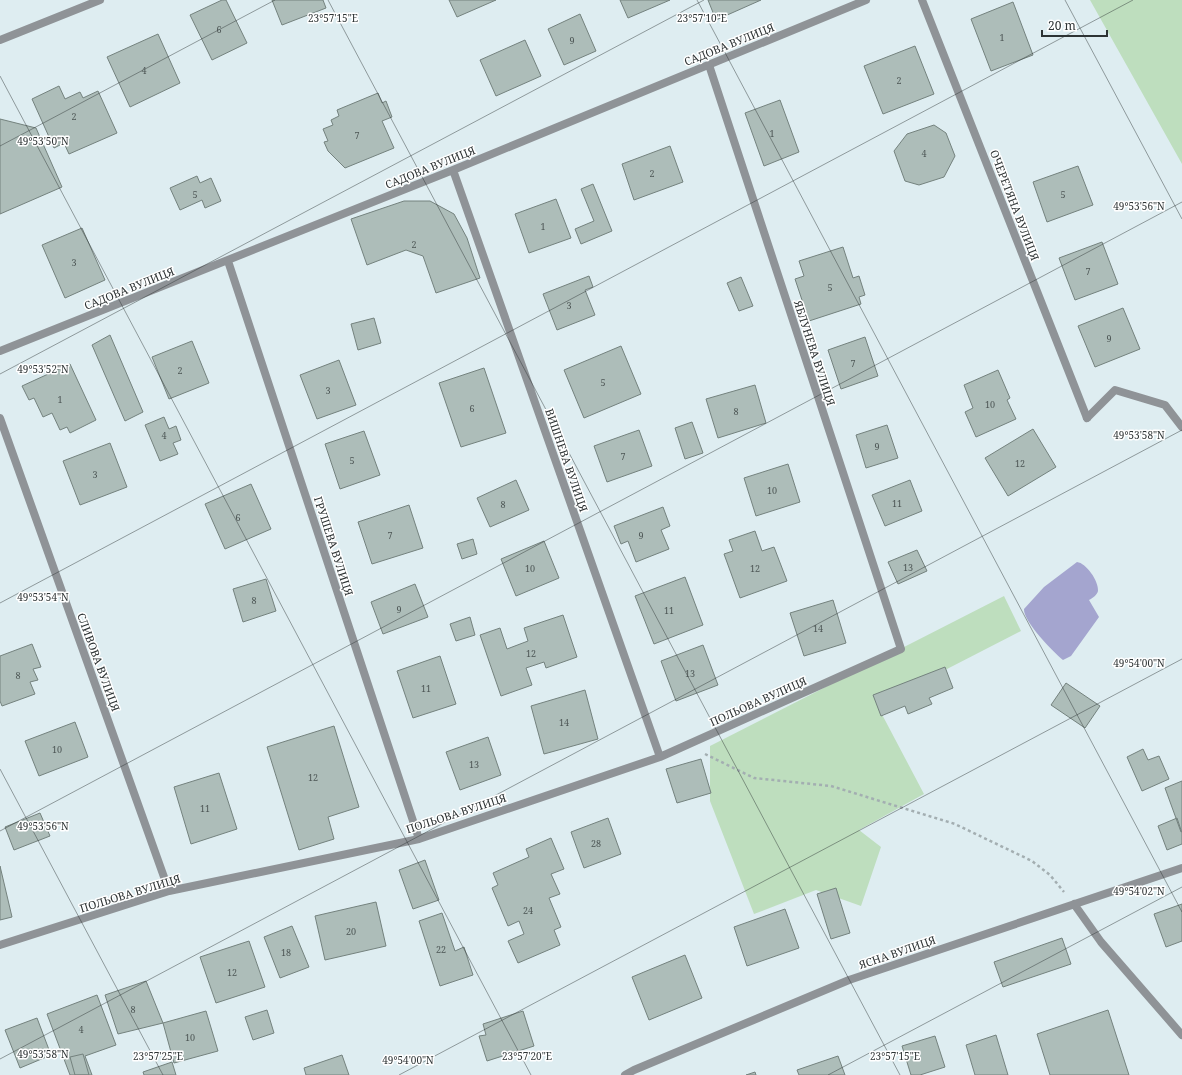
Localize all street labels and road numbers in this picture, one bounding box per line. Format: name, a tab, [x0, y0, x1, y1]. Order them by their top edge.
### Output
street label: САДОВА ВУЛИЦЯ	[682, 19, 776, 69]
street label: САДОВА ВУЛИЦЯ	[383, 142, 477, 192]
street label: ОЧЕРЕТЯНА ВУЛИЦЯ	[987, 147, 1043, 263]
street label: САДОВА ВУЛИЦЯ	[82, 263, 176, 313]
street label: ЯБЛУНЕВА ВУЛИЦЯ	[791, 297, 839, 408]
street label: ВИШНЕВА ВУЛИЦЯ	[542, 406, 592, 514]
street label: ГРУШЕВА ВУЛИЦЯ	[311, 494, 357, 598]
street label: СЛИВОВА ВУЛИЦЯ	[74, 611, 124, 713]
street label: ПОЛЬОВА ВУЛИЦЯ	[707, 673, 809, 729]
street label: ПОЛЬОВА ВУЛИЦЯ	[404, 790, 508, 836]
street label: ПОЛЬОВА ВУЛИЦЯ	[78, 871, 182, 915]
street label: ЯСНА ВУЛИЦЯ	[856, 932, 938, 973]

